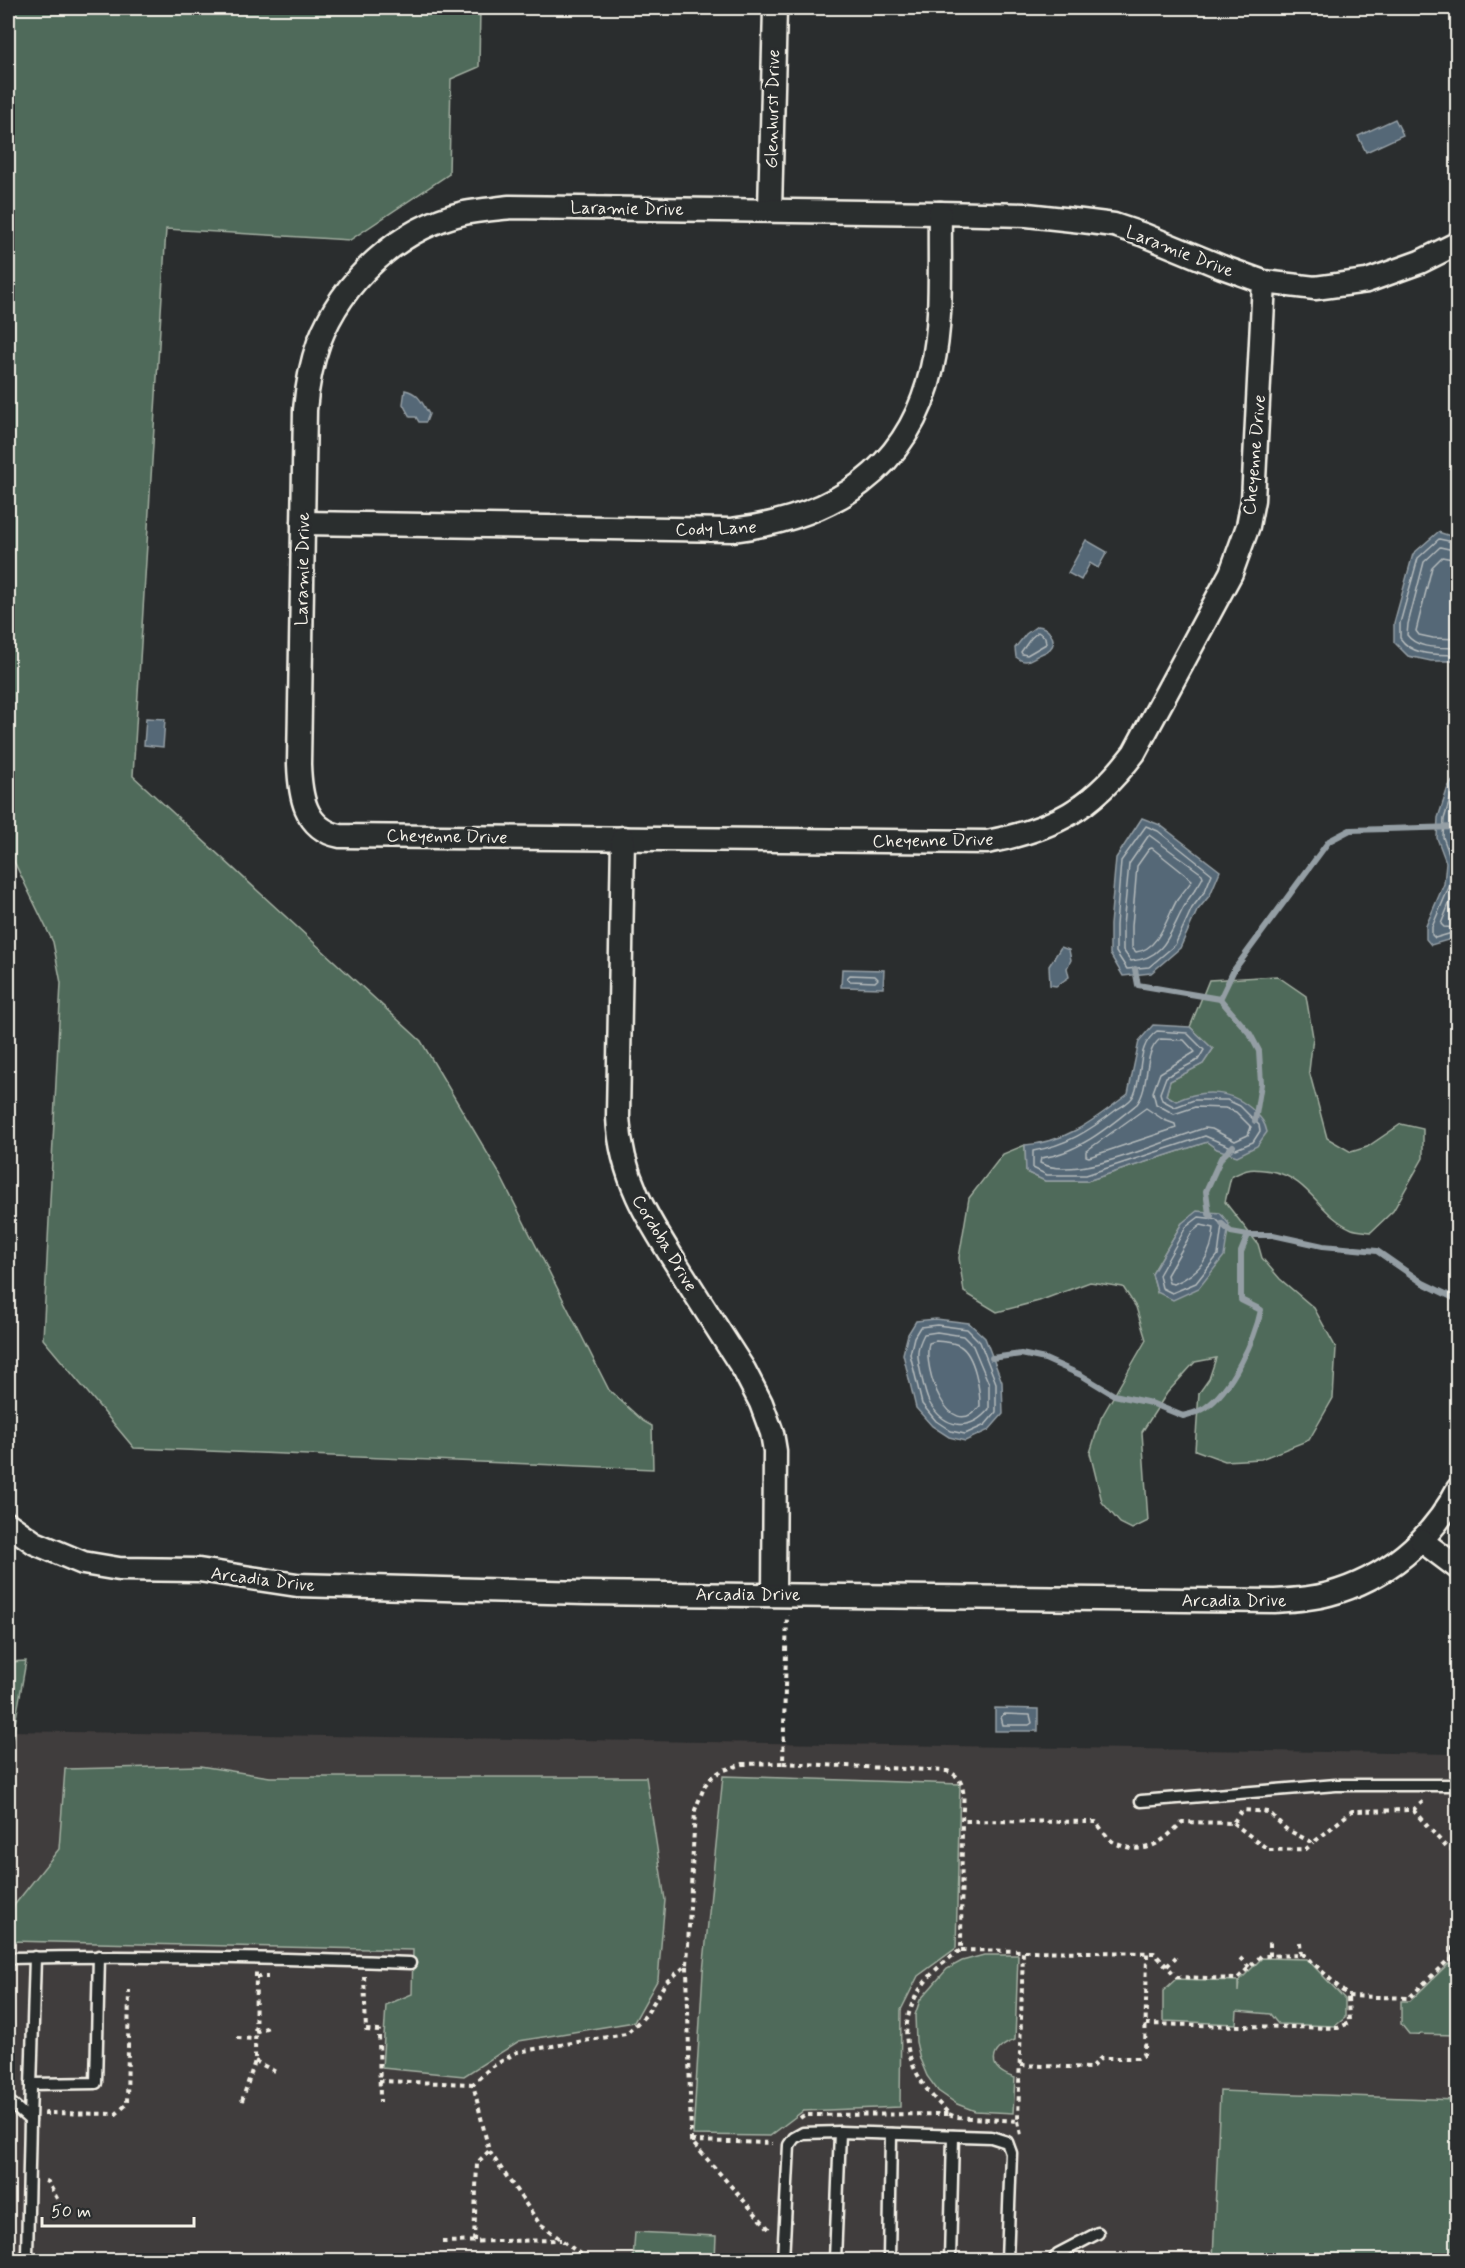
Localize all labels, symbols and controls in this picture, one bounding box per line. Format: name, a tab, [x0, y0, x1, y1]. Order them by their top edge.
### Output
street label: Glenhurst Drive	[760, 49, 786, 169]
street label: Laramie Drive	[570, 196, 684, 222]
street label: Laramie Drive	[1122, 220, 1237, 283]
street label: Cheyenne Drive	[1238, 394, 1272, 516]
street label: Laramie Drive	[290, 512, 316, 626]
street label: Cody Lane	[675, 516, 757, 542]
street label: Cheyenne Drive	[386, 824, 508, 850]
street label: Cheyenne Drive	[872, 828, 994, 854]
street label: Cordoba Drive	[626, 1191, 703, 1296]
street label: Arcadia Drive	[209, 1562, 316, 1598]
street label: Arcadia Drive	[696, 1583, 800, 1607]
street label: Arcadia Drive	[1182, 1589, 1286, 1613]
scale bar	[42, 2190, 194, 2228]
text: 50 m	[51, 2200, 91, 2224]

